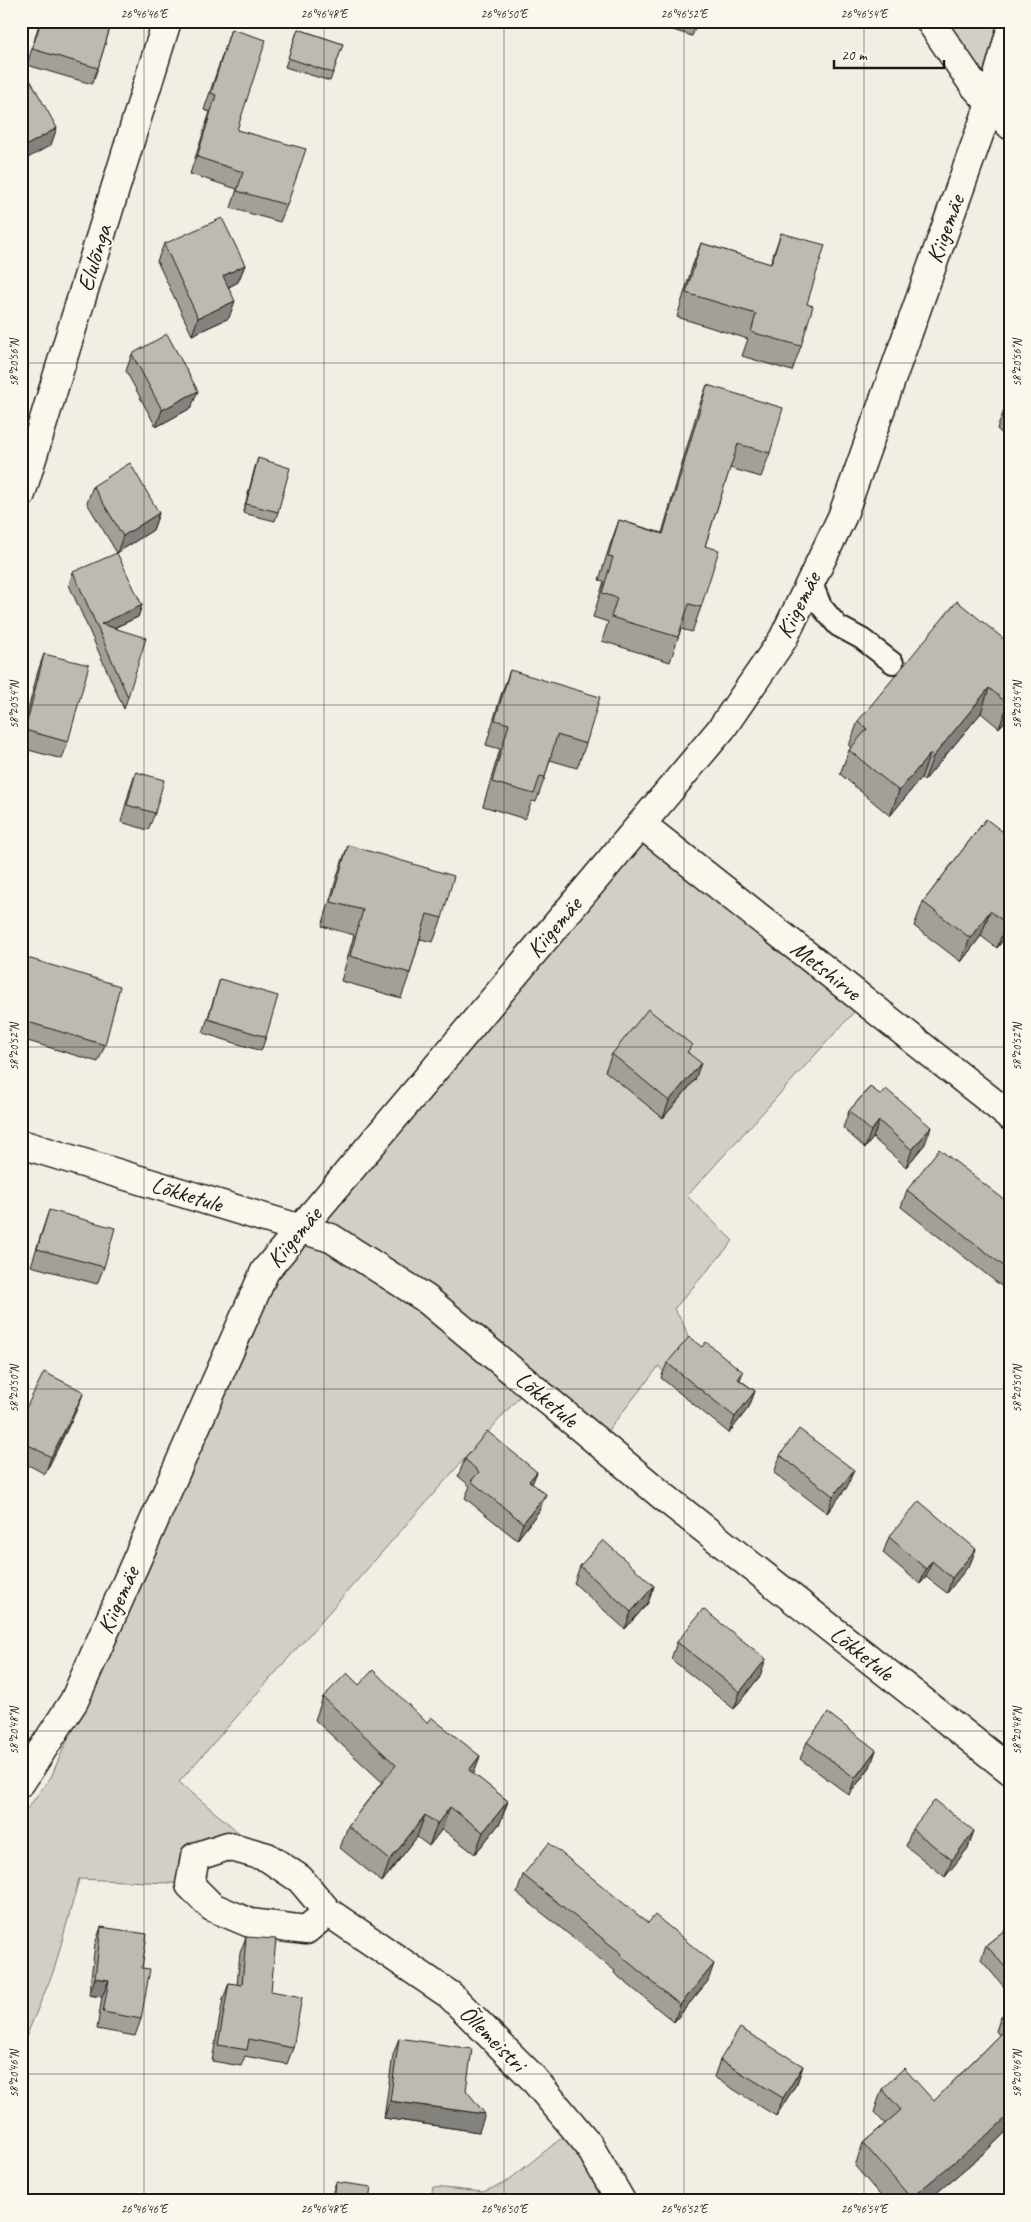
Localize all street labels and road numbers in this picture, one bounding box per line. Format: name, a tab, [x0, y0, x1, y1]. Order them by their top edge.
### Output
street label: Kiigemäe	[919, 189, 972, 267]
street label: Elulõnga	[70, 220, 119, 295]
street label: Kiigemäe	[769, 565, 828, 643]
street label: Kiigemäe	[520, 889, 590, 964]
street label: Metshirve	[785, 933, 869, 1008]
street label: Lõkketule	[148, 1169, 228, 1220]
street label: Kiigemäe	[260, 1199, 330, 1274]
street label: Lõkketule	[510, 1364, 586, 1435]
street label: Kiigemäe	[90, 1560, 147, 1638]
street label: Lõkketule	[824, 1619, 902, 1689]
street label: Õllemeistri	[453, 1998, 535, 2080]

